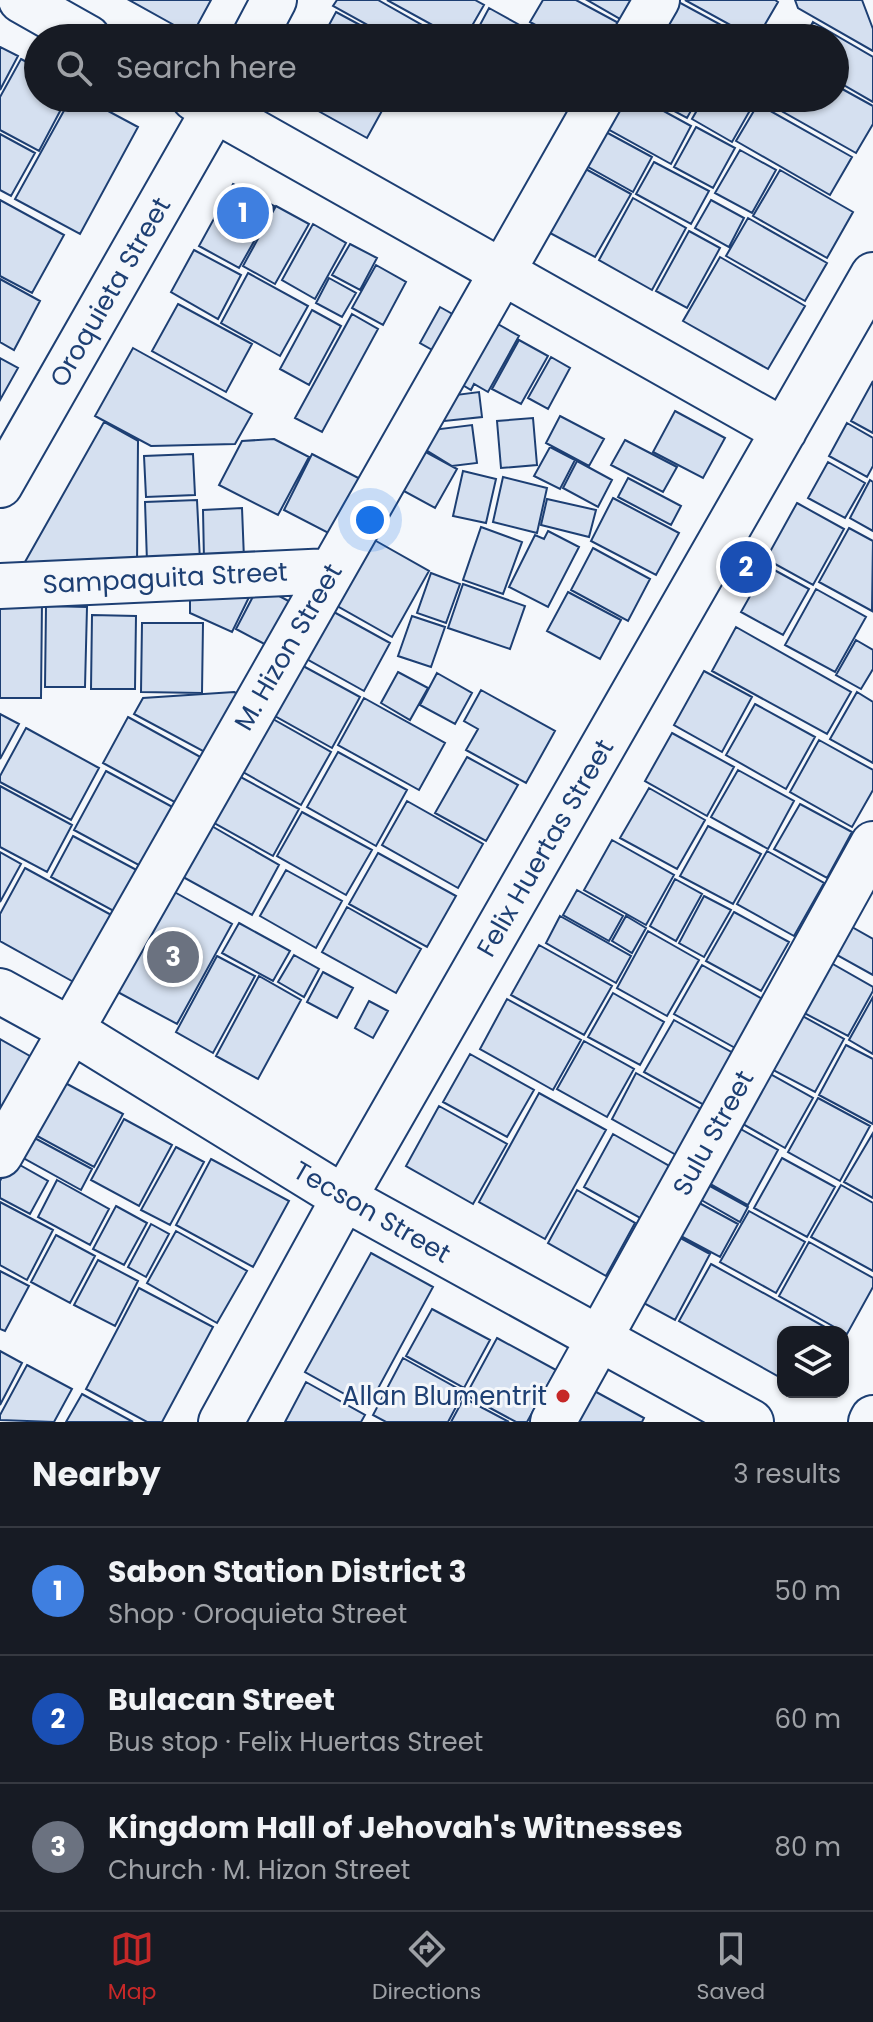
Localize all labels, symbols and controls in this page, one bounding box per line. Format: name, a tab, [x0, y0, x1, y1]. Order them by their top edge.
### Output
search box	[24, 24, 849, 112]
icon: search	[52, 46, 96, 90]
text: Search here	[116, 46, 297, 89]
pin: 1	[217, 183, 269, 243]
street label: Oroquieta Street	[41, 190, 179, 394]
your location	[350, 500, 390, 540]
pin: 2	[720, 537, 772, 597]
street label: Sampaguita Street	[41, 554, 289, 602]
street label: M. Hizon Street	[226, 557, 350, 737]
street label: Felix Huertas Street	[468, 733, 622, 963]
pin: 3	[147, 927, 199, 987]
street label: Sulu Street	[664, 1064, 762, 1202]
street label: Tecson Street	[287, 1152, 457, 1272]
map controls	[777, 1326, 849, 1398]
button: layers	[777, 1326, 849, 1398]
place label: Allan Blumentrit	[342, 1378, 547, 1414]
marker: Allan Blumentrit	[554, 1387, 572, 1405]
text: Nearby	[32, 1450, 161, 1498]
text: 3 results	[733, 1456, 841, 1492]
text: Sabon Station District 3	[108, 1550, 467, 1593]
text: 1	[53, 1573, 63, 1609]
text: 50 m	[775, 1573, 841, 1609]
text: Shop · Oroquieta Street	[108, 1596, 407, 1632]
text: Bulacan Street	[108, 1678, 335, 1721]
text: 2	[51, 1701, 65, 1737]
text: 60 m	[774, 1701, 841, 1737]
text: Bus stop · Felix Huertas Street	[108, 1724, 483, 1760]
text: Kingdom Hall of Jehovah's Witnesses	[108, 1806, 683, 1849]
text: 3	[50, 1829, 66, 1865]
text: 80 m	[775, 1829, 841, 1865]
text: Church · M. Hizon Street	[108, 1852, 410, 1888]
tab: Map	[108, 1927, 156, 2008]
tab: Directions	[372, 1927, 481, 2008]
tab: Saved	[697, 1927, 765, 2008]

